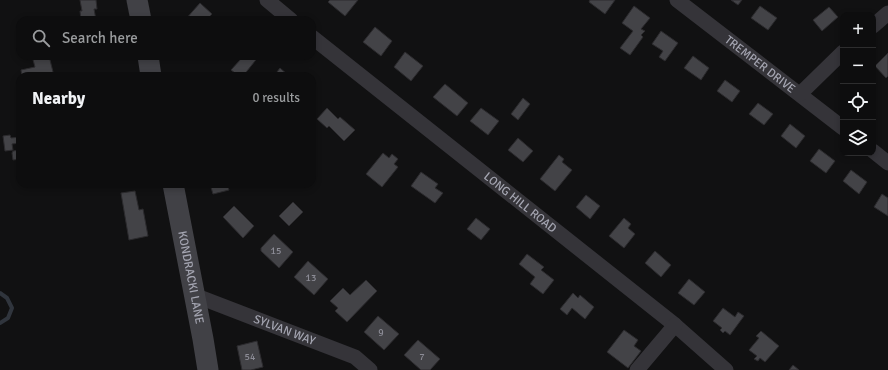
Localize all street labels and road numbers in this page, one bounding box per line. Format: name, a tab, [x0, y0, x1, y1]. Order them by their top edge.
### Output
street label: TREMPER DRIVE	[722, 32, 799, 96]
street label: LONG HILL ROAD	[481, 169, 560, 236]
street label: KONDRACKI LANE	[175, 230, 207, 325]
street label: SYLVAN WAY	[252, 311, 317, 349]

